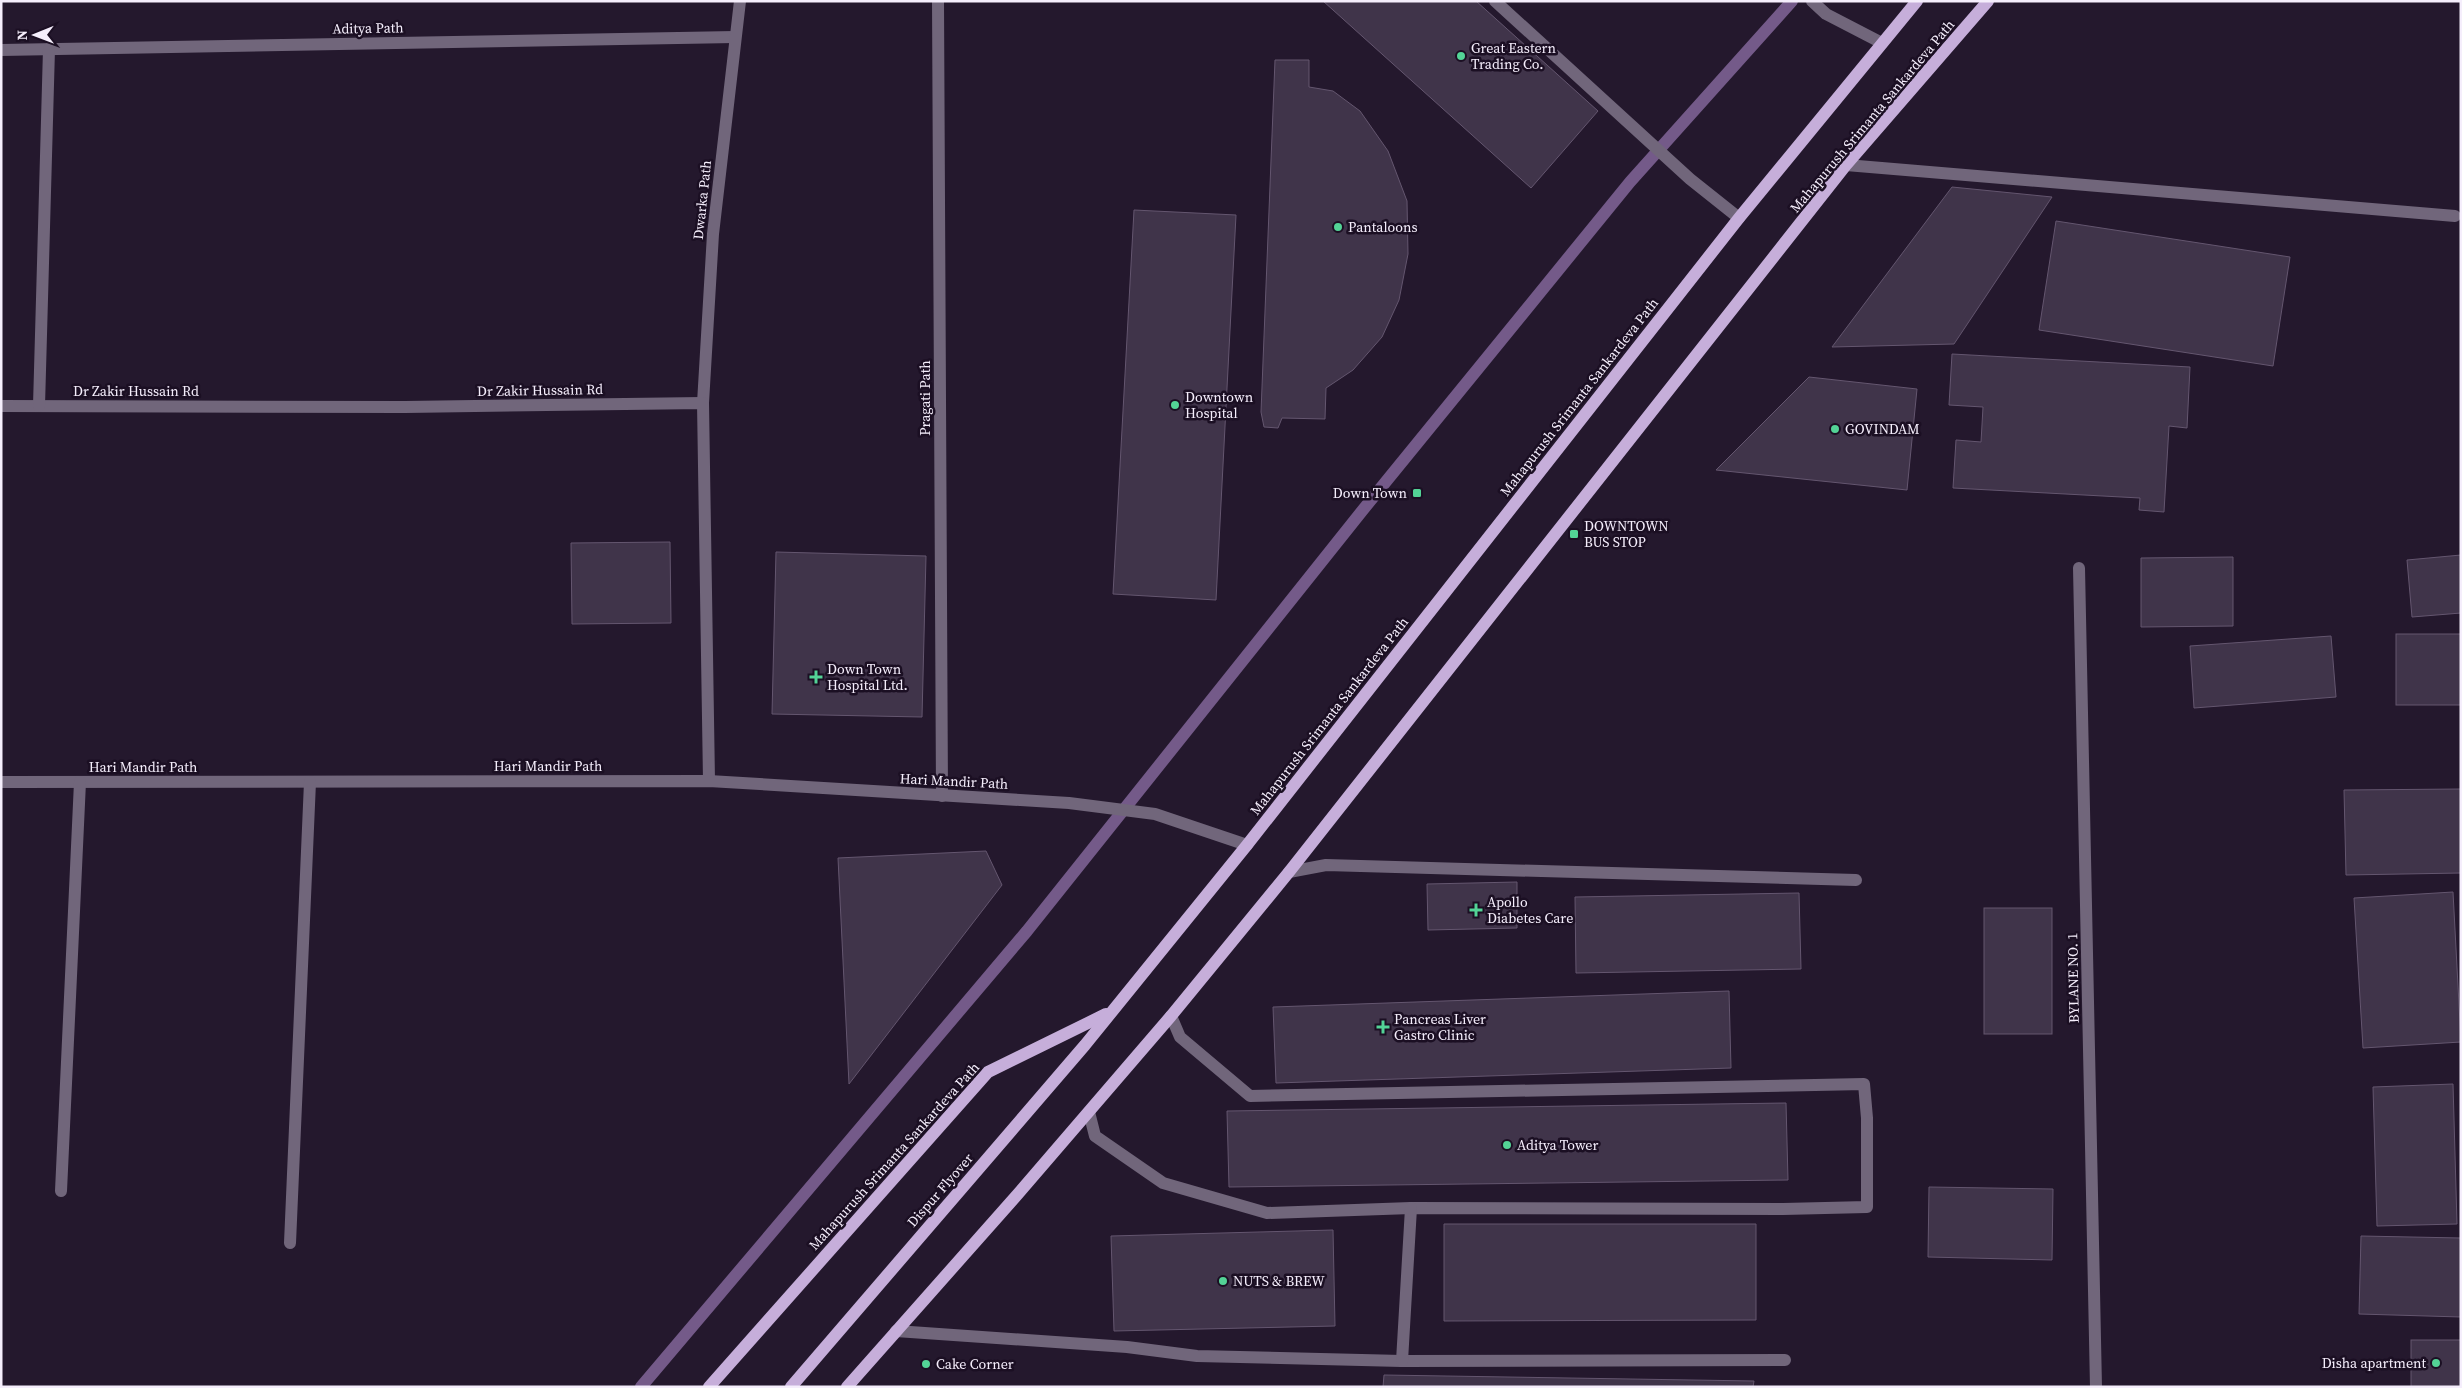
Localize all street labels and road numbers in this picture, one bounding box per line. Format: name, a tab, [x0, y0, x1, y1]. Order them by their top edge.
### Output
street label: Mahapurush Srimanta Sankardeva Path	[1785, 15, 1959, 217]
street label: Aditya Path	[332, 17, 404, 39]
street label: Dwarka Path	[688, 159, 716, 241]
street label: Mahapurush Srimanta Sankardeva Path	[1495, 294, 1663, 500]
street label: Pragati Path	[915, 360, 935, 436]
street label: Dr Zakir Hussain Rd	[477, 379, 603, 401]
street label: Dr Zakir Hussain Rd	[73, 381, 199, 401]
street label: Mahapurush Srimanta Sankardeva Path	[1245, 613, 1413, 819]
street label: Hari Mandir Path	[494, 756, 602, 776]
street label: Hari Mandir Path	[89, 757, 197, 777]
street label: Hari Mandir Path	[899, 768, 1009, 794]
street label: BYLANE NO. 1	[2062, 933, 2084, 1023]
street label: Mahapurush Srimanta Sankardeva Path	[804, 1058, 984, 1254]
street label: Dispur Flyover	[902, 1149, 978, 1231]

